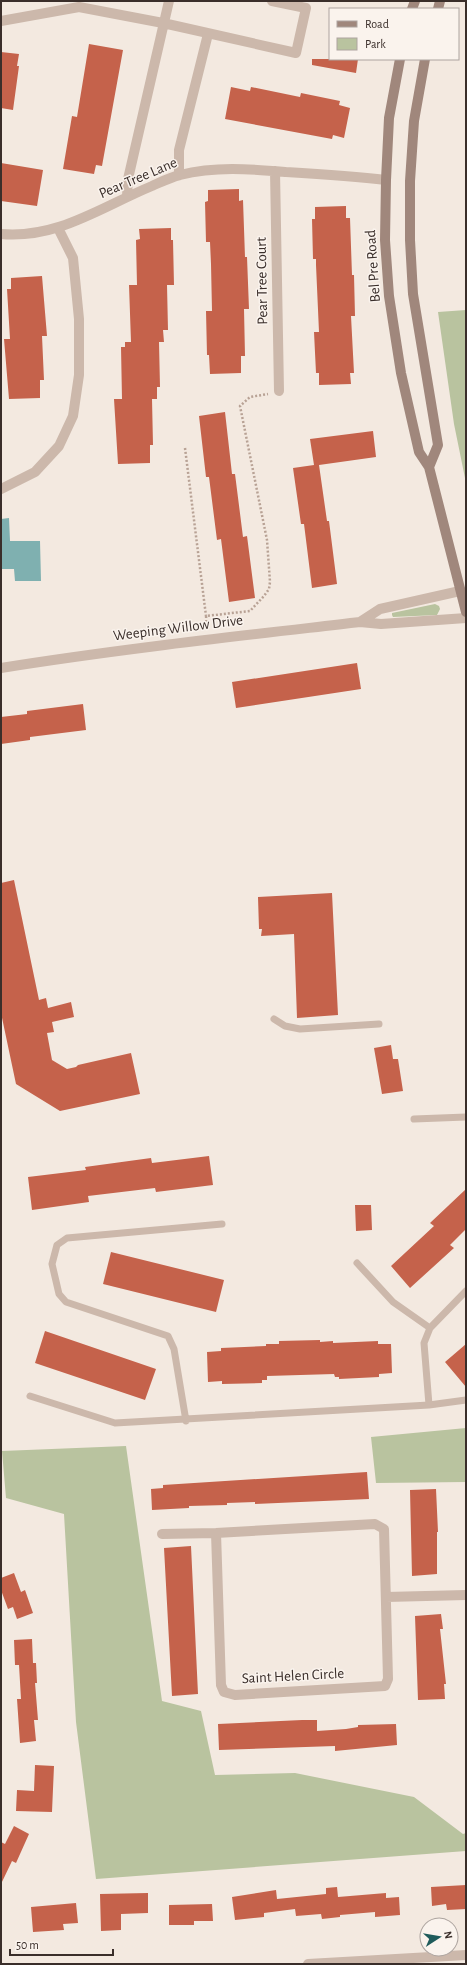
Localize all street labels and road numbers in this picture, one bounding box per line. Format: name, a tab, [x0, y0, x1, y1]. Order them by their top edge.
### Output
street label: Pear Tree Lane	[97, 155, 179, 201]
street label: Bel Pre Road	[363, 229, 383, 303]
street label: Pear Tree Court	[254, 237, 270, 325]
street label: Weeping Willow Drive	[112, 613, 244, 643]
street label: Saint Helen Circle	[241, 1666, 345, 1686]

